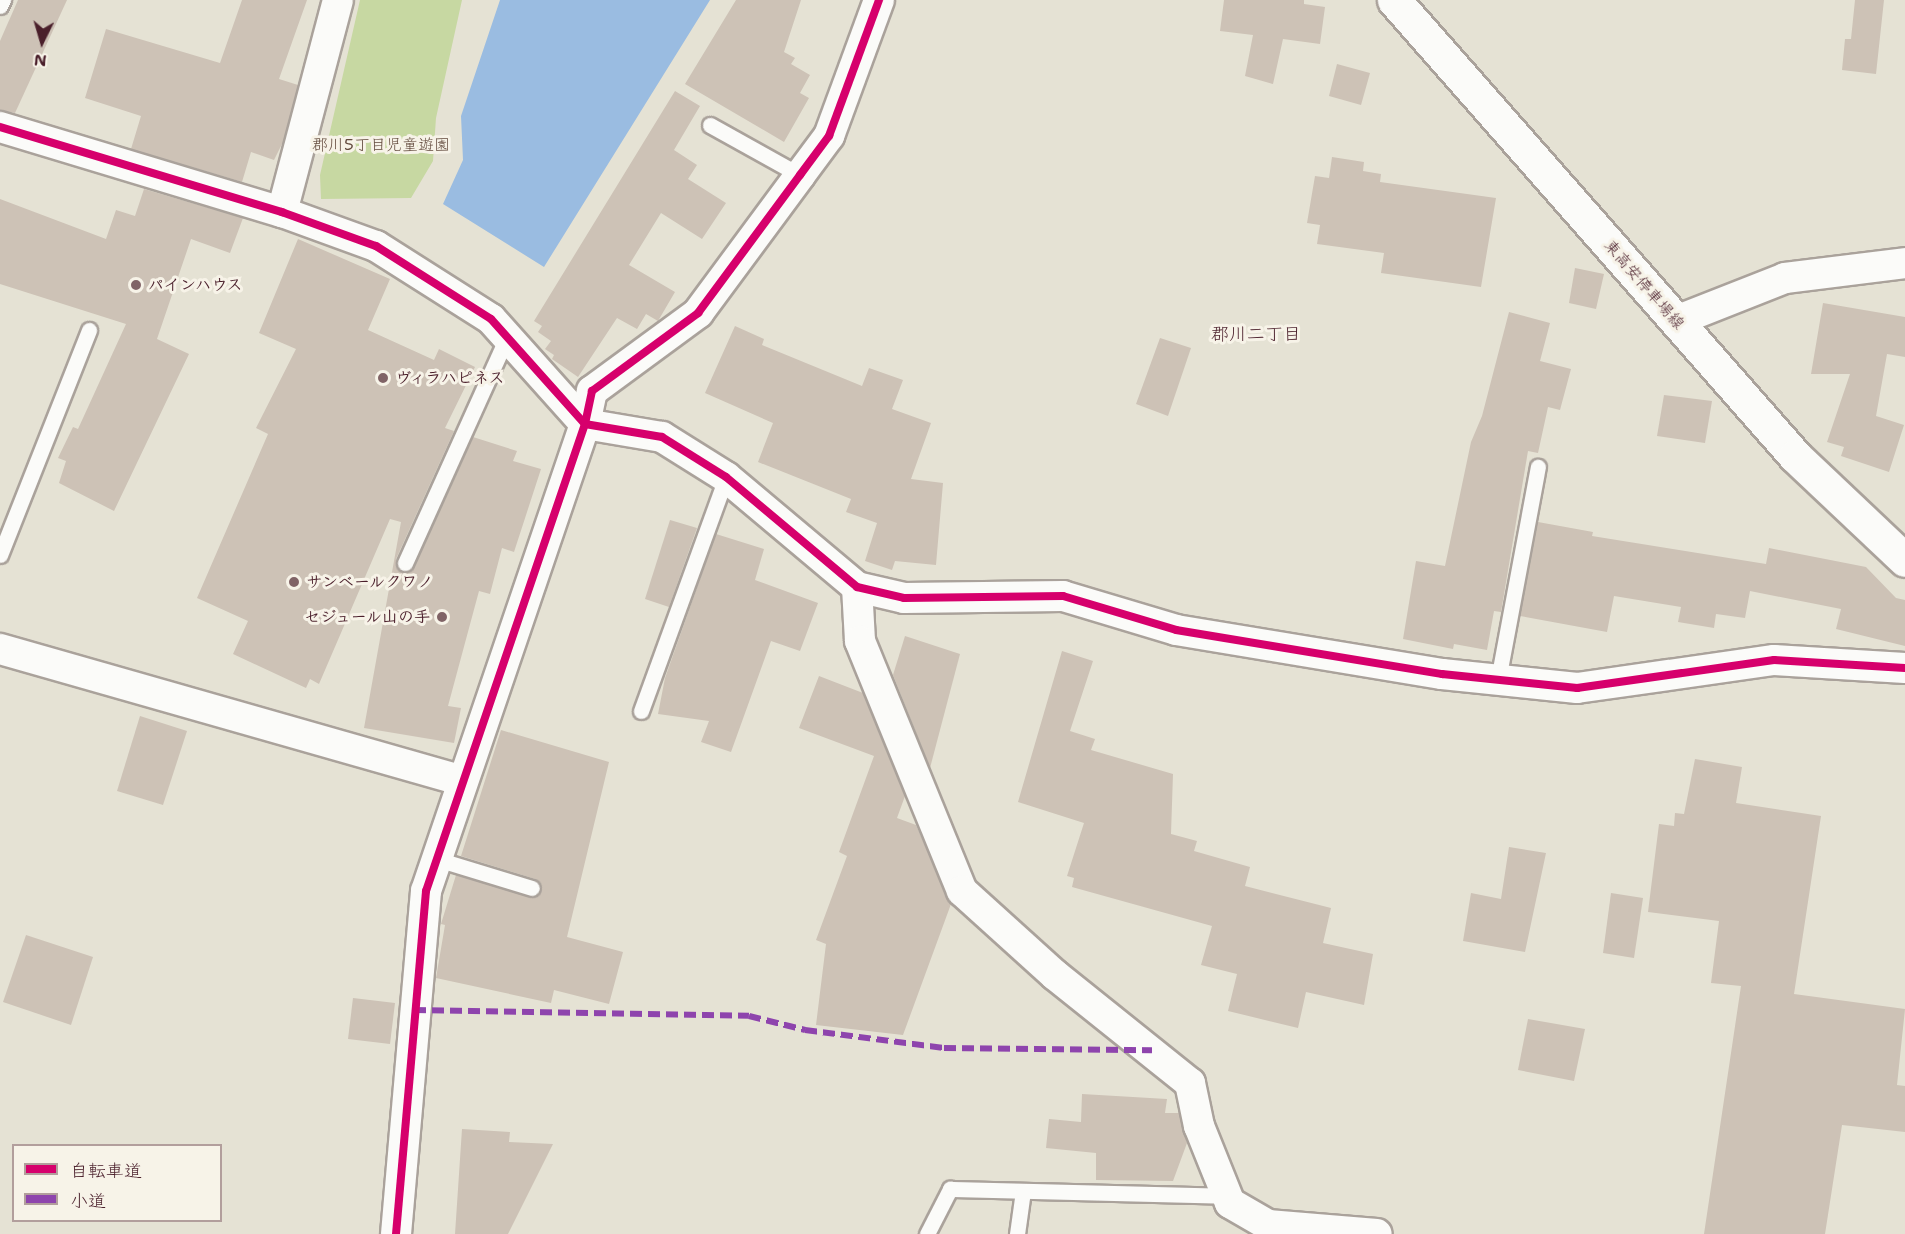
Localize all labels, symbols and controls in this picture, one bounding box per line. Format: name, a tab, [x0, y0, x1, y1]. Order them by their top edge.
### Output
north arrow	[12, 12, 72, 72]
text: N	[33, 49, 48, 71]
park label: 郡川5丁目児童遊園	[312, 135, 450, 155]
street label: 東高安停車場線	[1600, 236, 1688, 334]
place label: パインハウス	[148, 275, 244, 295]
marker: パインハウス	[129, 278, 143, 292]
district label: 郡川二丁目	[1211, 323, 1301, 345]
place label: ヴィラハピネス	[395, 368, 507, 388]
marker: ヴィラハピネス	[376, 371, 390, 385]
place label: サンベールクワノ	[306, 572, 434, 592]
marker: サンベールクワノ	[287, 575, 301, 589]
place label: セジュール山の手	[302, 607, 430, 627]
marker: セジュール山の手	[435, 610, 449, 624]
legend	[12, 1144, 222, 1222]
text: 自転車道	[70, 1159, 142, 1183]
text: 小道	[70, 1189, 106, 1213]

